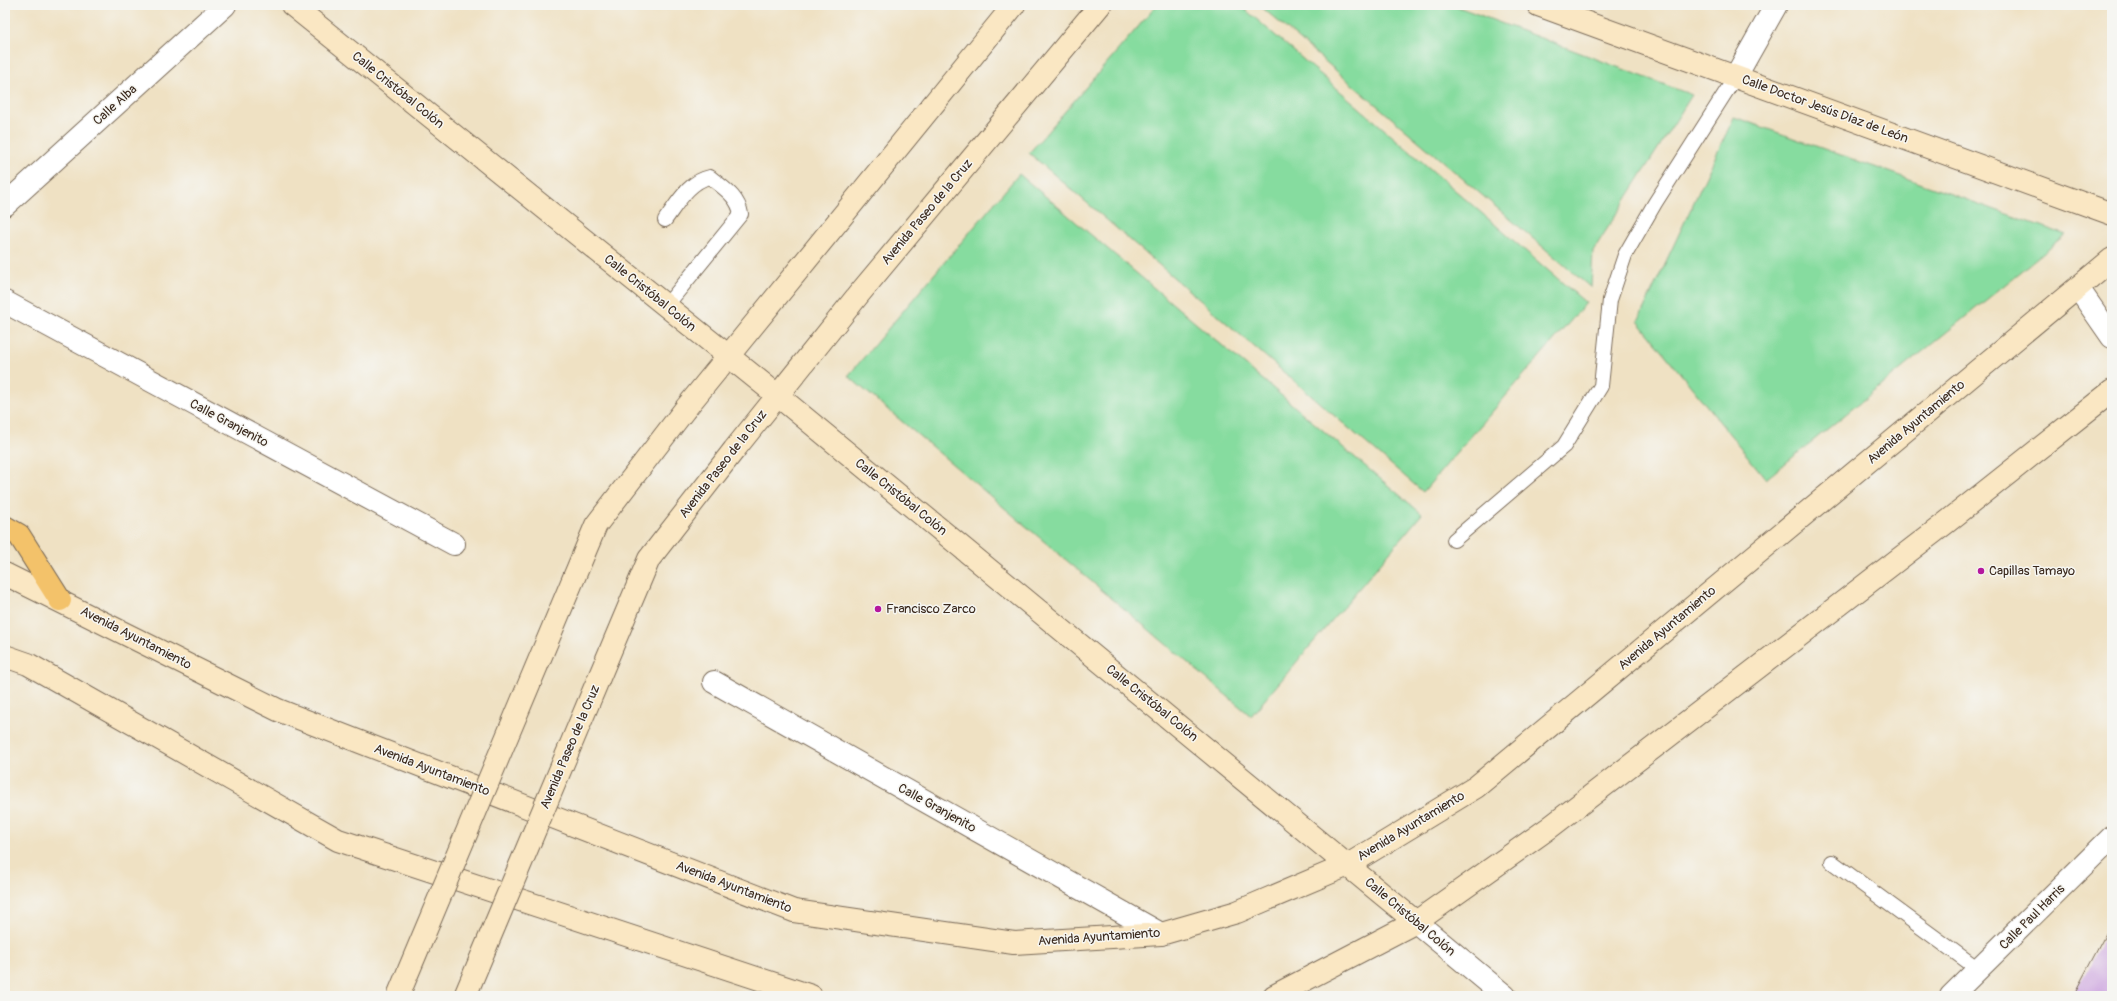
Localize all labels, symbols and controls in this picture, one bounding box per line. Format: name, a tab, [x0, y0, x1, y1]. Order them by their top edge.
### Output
street label: Calle Cristóbal Colón	[349, 48, 447, 132]
street label: Calle Doctor Jesús Díaz de León	[1740, 71, 1910, 147]
street label: Calle Alba	[90, 81, 140, 129]
street label: Avenida Paseo de la Cruz	[878, 156, 976, 268]
street label: Calle Cristóbal Colón	[601, 251, 699, 335]
street label: Avenida Ayuntamiento	[1864, 376, 1968, 468]
street label: Calle Granjenito	[187, 396, 271, 450]
street label: Avenida Paseo de la Cruz	[676, 407, 770, 521]
street label: Calle Cristóbal Colón	[852, 455, 950, 539]
place label: Capillas Tamayo	[1989, 563, 2075, 579]
marker: Capillas Tamayo	[1976, 566, 1986, 576]
street label: Avenida Ayuntamiento	[1615, 582, 1719, 674]
place label: Francisco Zarco	[886, 601, 976, 617]
street label: Avenida Ayuntamiento	[78, 603, 194, 673]
marker: Francisco Zarco	[873, 604, 883, 614]
street label: Calle Cristóbal Colón	[1103, 661, 1201, 745]
street label: Avenida Paseo de la Cruz	[537, 682, 603, 811]
street label: Avenida Ayuntamiento	[372, 741, 492, 799]
street label: Calle Granjenito	[895, 780, 979, 836]
street label: Avenida Ayuntamiento	[1354, 788, 1468, 864]
street label: Avenida Ayuntamiento	[674, 858, 794, 916]
street label: Calle Cristóbal Colón	[1361, 874, 1459, 960]
street label: Calle Paul Harris	[1996, 881, 2068, 953]
street label: Avenida Ayuntamiento	[1037, 925, 1161, 949]

